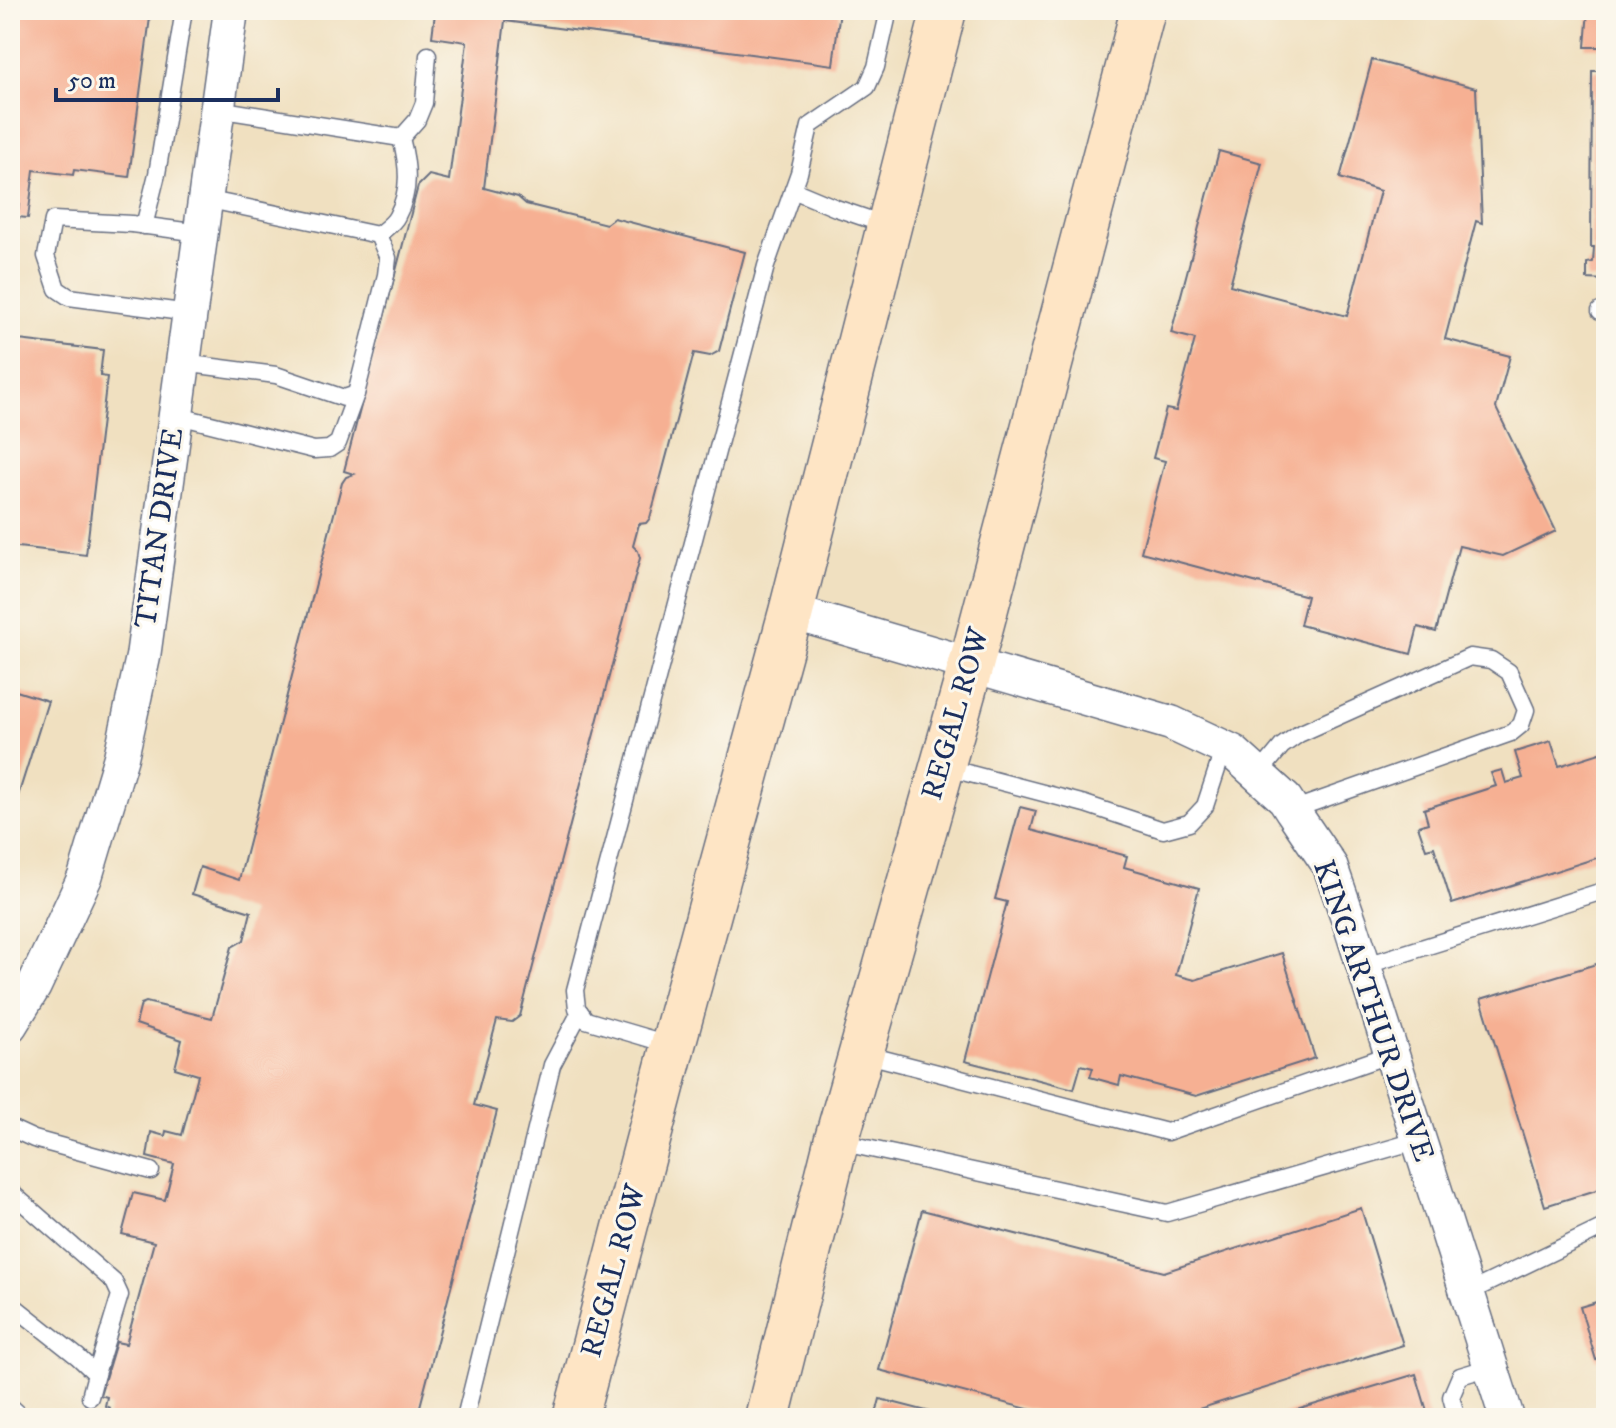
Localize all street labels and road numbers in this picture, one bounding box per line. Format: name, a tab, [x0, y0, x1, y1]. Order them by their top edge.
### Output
street label: TITAN DRIVE	[128, 426, 192, 630]
street label: REGAL ROW	[914, 623, 998, 804]
street label: KING ARTHUR DRIVE	[1304, 855, 1442, 1167]
street label: REGAL ROW	[573, 1180, 655, 1361]

